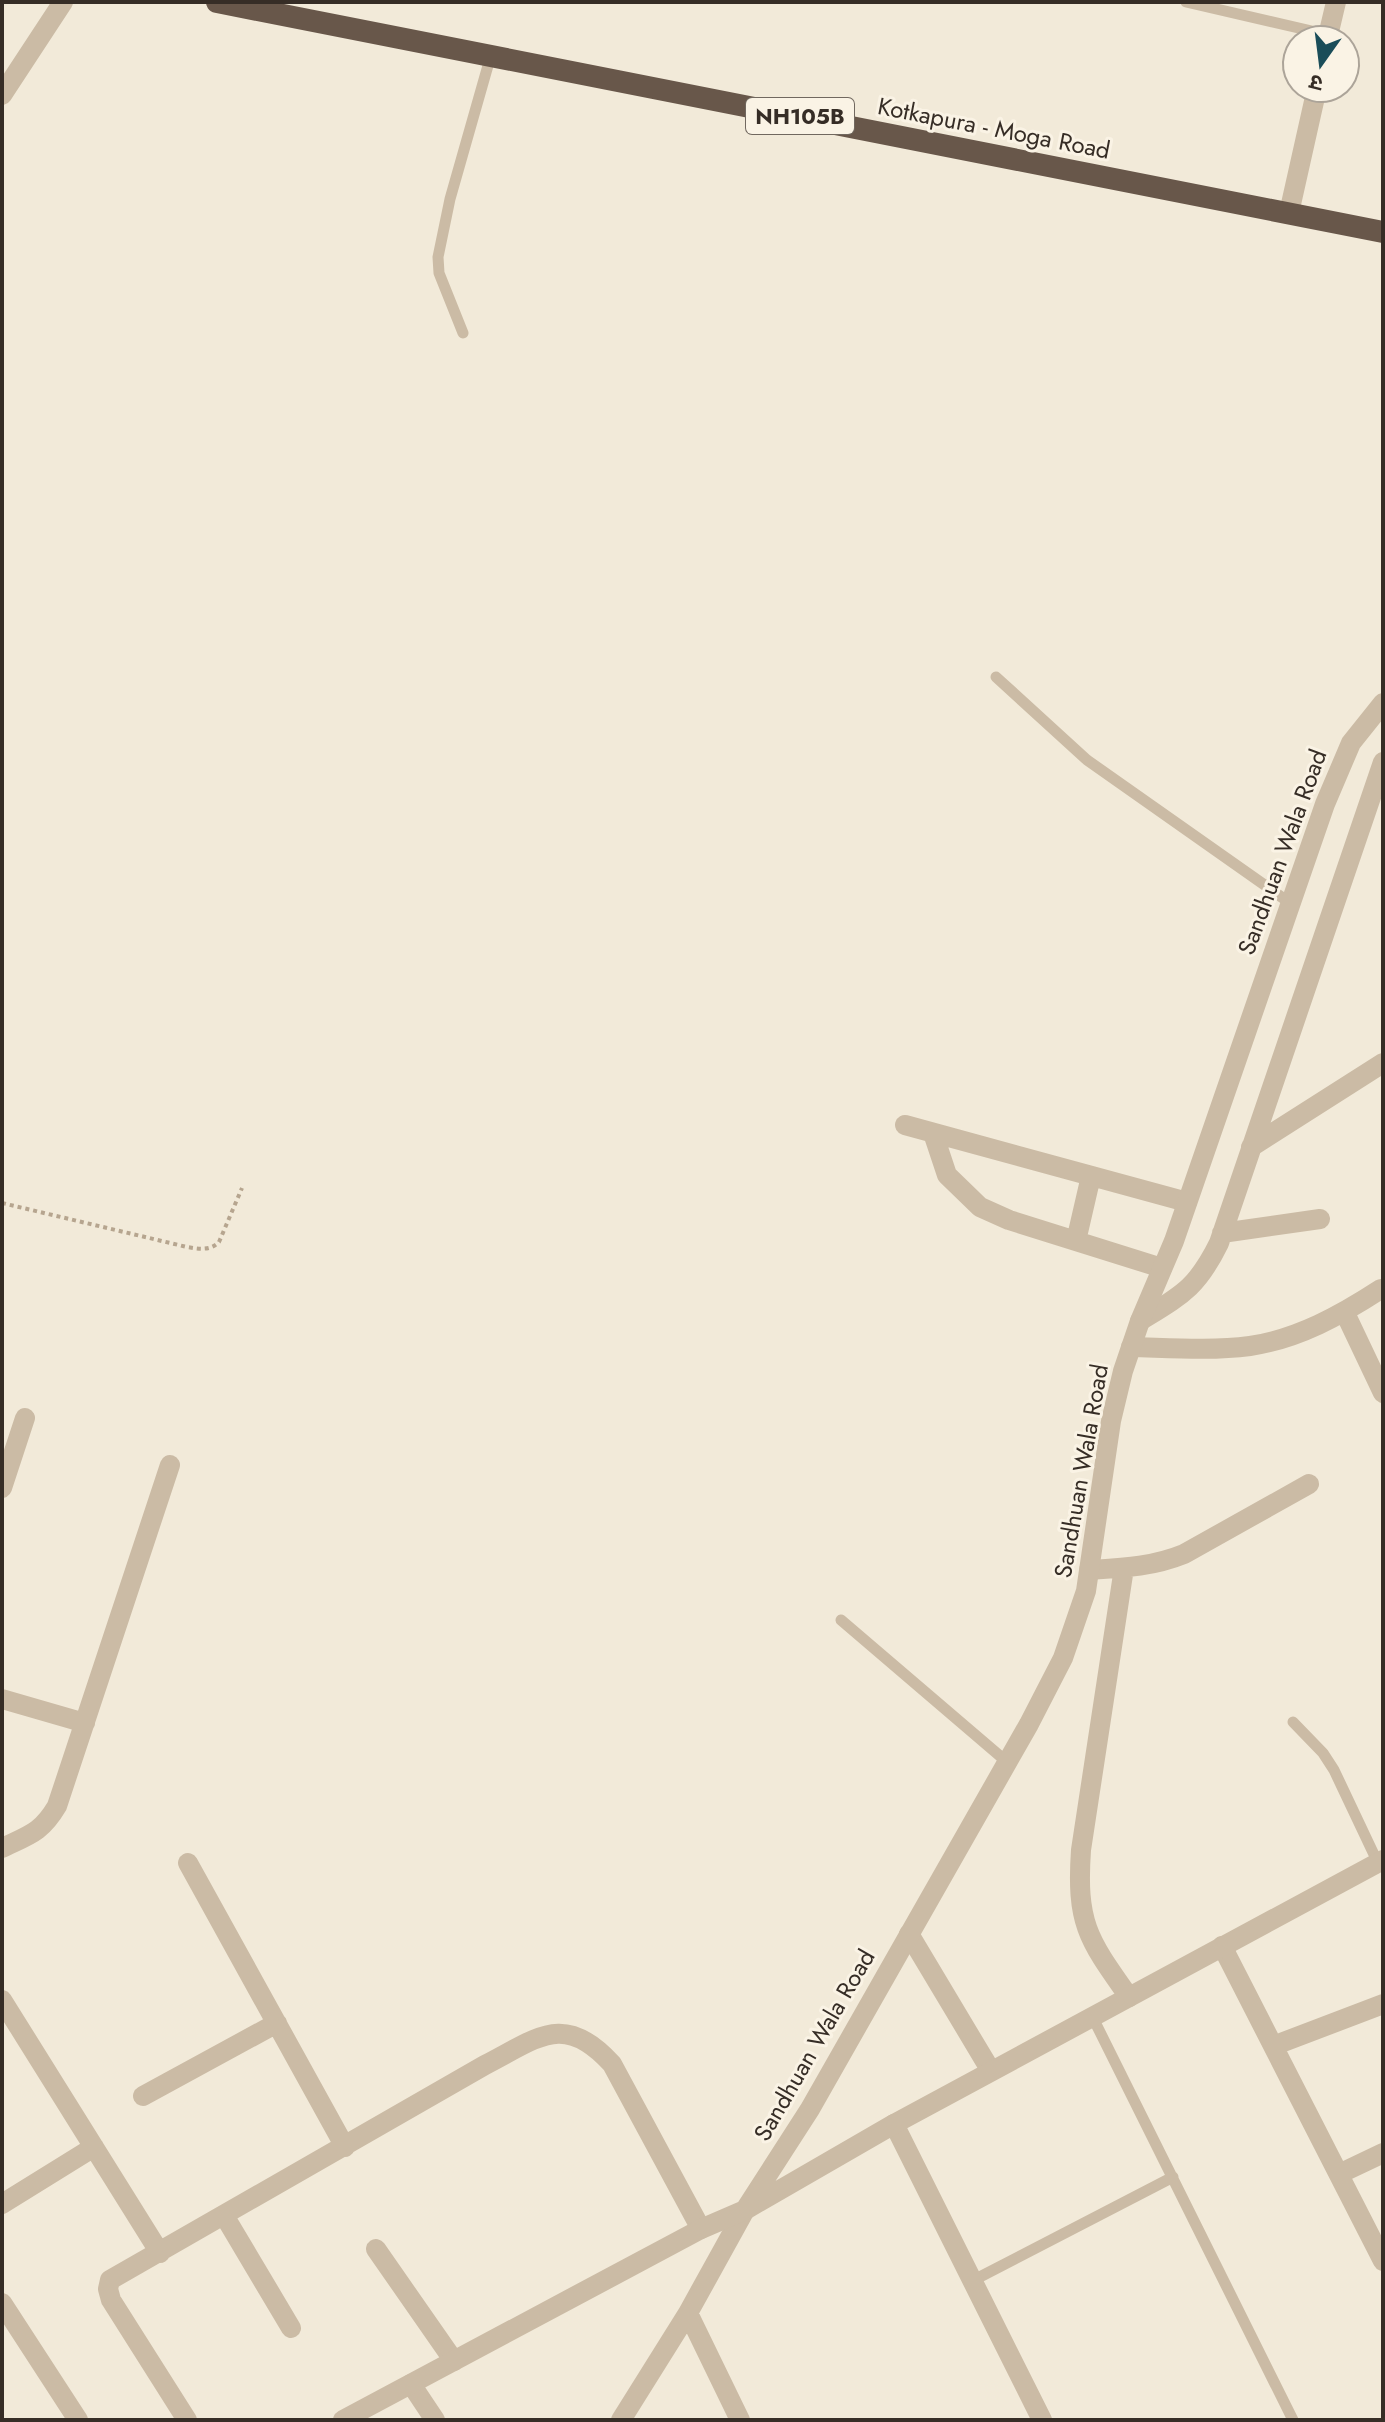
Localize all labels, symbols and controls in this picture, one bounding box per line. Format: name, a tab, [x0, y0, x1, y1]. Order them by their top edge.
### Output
north arrow	[1281, 24, 1361, 104]
text: उ	[1305, 66, 1326, 100]
street label: Kotkapura - Moga Road	[875, 88, 1113, 168]
road number: NH105B	[746, 98, 854, 134]
street label: Sandhuan Wala Road	[1229, 744, 1335, 960]
street label: Sandhuan Wala Road	[1045, 1361, 1117, 1581]
street label: Sandhuan Wala Road	[745, 1943, 883, 2147]

